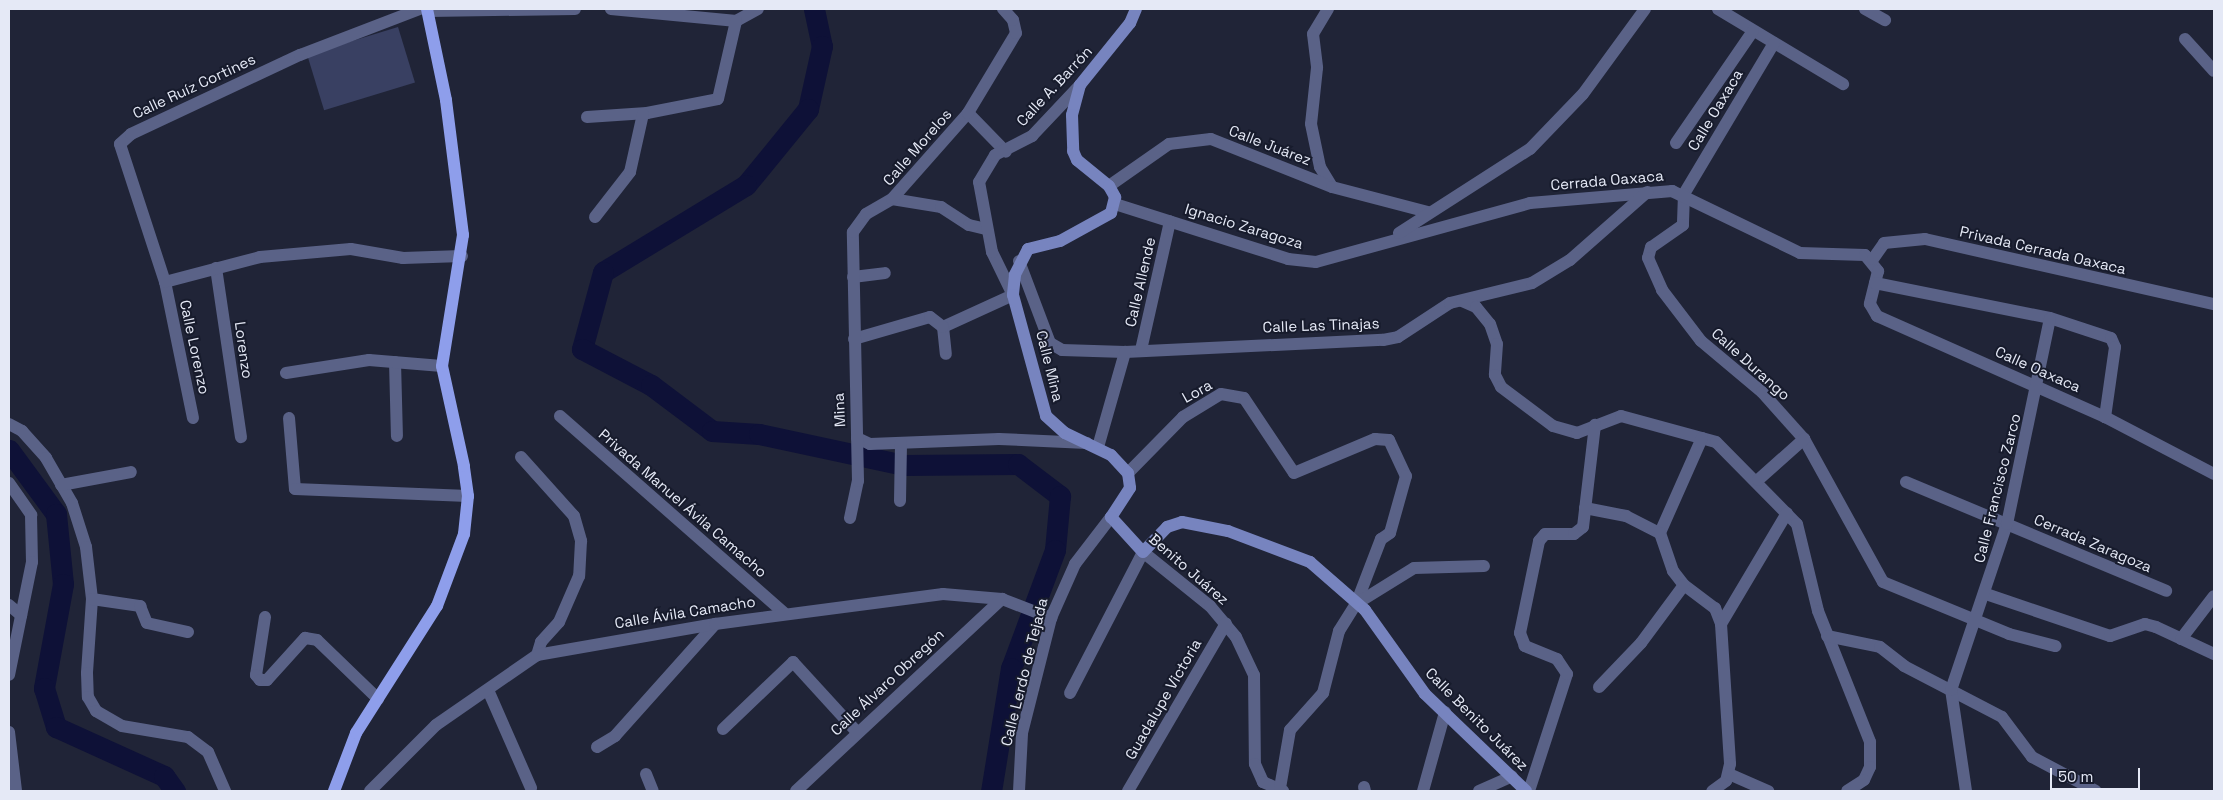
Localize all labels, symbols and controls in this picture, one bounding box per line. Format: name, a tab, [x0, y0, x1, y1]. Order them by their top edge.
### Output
street label: Calle A. Barrón	[1012, 42, 1096, 130]
street label: Calle Ruíz Cortines	[130, 50, 258, 122]
street label: Calle Oaxaca	[1684, 66, 1746, 154]
street label: Calle Morelos	[879, 105, 955, 189]
street label: Calle Juárez	[1226, 121, 1314, 169]
street label: Cerrada Oaxaca	[1550, 166, 1664, 194]
street label: Ignacio Zaragoza	[1183, 199, 1305, 253]
street label: Privada Cerrada Oaxaca	[1958, 222, 2128, 278]
street label: Calle Allende	[1121, 235, 1159, 329]
street label: Calle Lorenzo	[176, 298, 214, 396]
street label: Calle Las Tinajas	[1262, 314, 1380, 336]
street label: Lorenzo	[231, 320, 257, 380]
street label: Calle Durango	[1708, 324, 1794, 404]
street label: Calle Mina	[1032, 328, 1068, 404]
street label: Calle Oaxaca	[1992, 342, 2084, 396]
street label: Lora	[1179, 376, 1215, 406]
street label: Mina	[829, 392, 849, 428]
street label: Calle Francisco Zarco	[1970, 411, 2024, 565]
street label: Privada Manuel Ávila Camacho	[595, 425, 771, 581]
street label: Cerrada Zaragoza	[2031, 510, 2155, 576]
street label: Benito Juárez	[1146, 530, 1232, 608]
street label: Calle Ávila Camacho	[613, 592, 757, 632]
street label: Calle Lerdo de Tejada	[997, 596, 1051, 748]
street label: Calle Álvaro Obregón	[827, 625, 947, 739]
street label: Guadalupe Victoria	[1121, 635, 1205, 763]
street label: Calle Benito Juárez	[1422, 664, 1532, 774]
scale bar	[2053, 758, 2143, 790]
text: 50 m	[2058, 767, 2093, 786]

